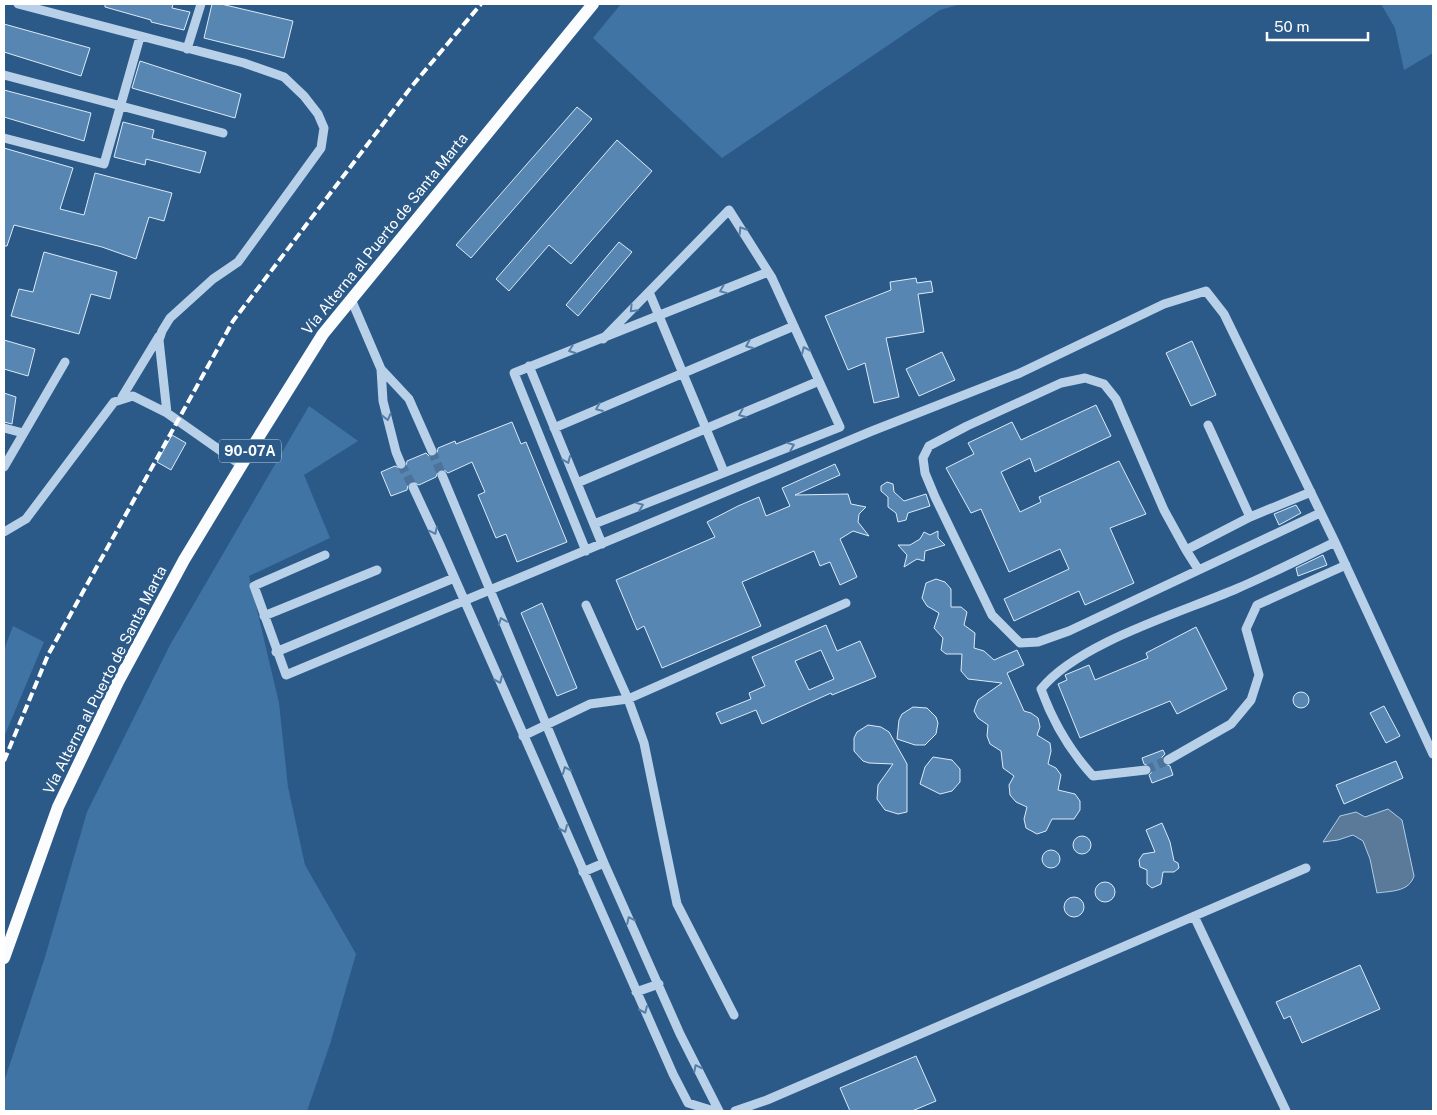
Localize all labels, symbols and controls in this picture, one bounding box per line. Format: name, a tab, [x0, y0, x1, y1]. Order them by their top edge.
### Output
scale bar	[1267, 10, 1368, 42]
text: 50 m	[1274, 18, 1309, 35]
street label: Vía Alterna al Puerto de Santa Marta	[298, 130, 471, 338]
one-way arrow	[739, 227, 749, 236]
one-way arrow	[719, 284, 728, 294]
one-way arrow	[630, 303, 639, 312]
one-way arrow	[745, 338, 754, 349]
one-way arrow	[568, 344, 577, 354]
one-way arrow	[801, 346, 811, 355]
one-way arrow	[596, 403, 604, 413]
one-way arrow	[738, 407, 747, 418]
one-way arrow	[381, 413, 392, 422]
road number: 90-07A	[219, 440, 281, 462]
one-way arrow	[786, 442, 795, 452]
one-way arrow	[561, 455, 572, 464]
one-way arrow	[635, 502, 644, 512]
one-way arrow	[427, 526, 438, 535]
street label: Vía Alterna al Puerto de Santa Marta	[39, 563, 170, 797]
one-way arrow	[498, 617, 508, 626]
one-way arrow	[492, 675, 503, 684]
one-way arrow	[562, 766, 573, 775]
one-way arrow	[558, 824, 568, 833]
one-way arrow	[626, 916, 636, 925]
one-way arrow	[637, 1005, 648, 1014]
one-way arrow	[693, 1064, 703, 1073]

